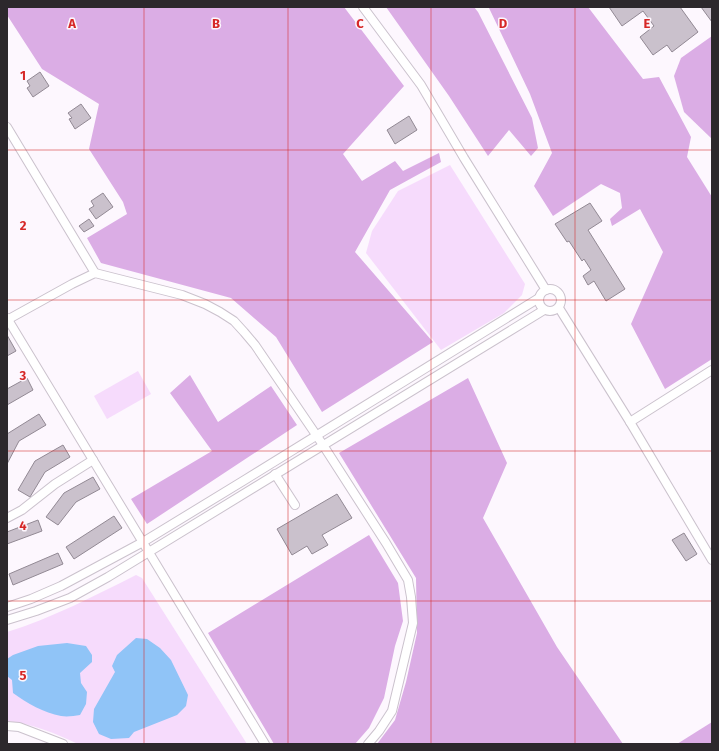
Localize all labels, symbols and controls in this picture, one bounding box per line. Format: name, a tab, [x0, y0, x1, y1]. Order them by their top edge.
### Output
text: A	[67, 16, 76, 31]
text: B	[212, 16, 220, 31]
text: C	[356, 16, 364, 31]
text: D	[499, 16, 508, 31]
text: E	[644, 16, 651, 31]
text: 1	[20, 68, 26, 83]
text: 2	[20, 218, 27, 233]
text: 3	[19, 368, 27, 383]
text: 4	[19, 518, 27, 533]
text: 5	[20, 668, 27, 683]

